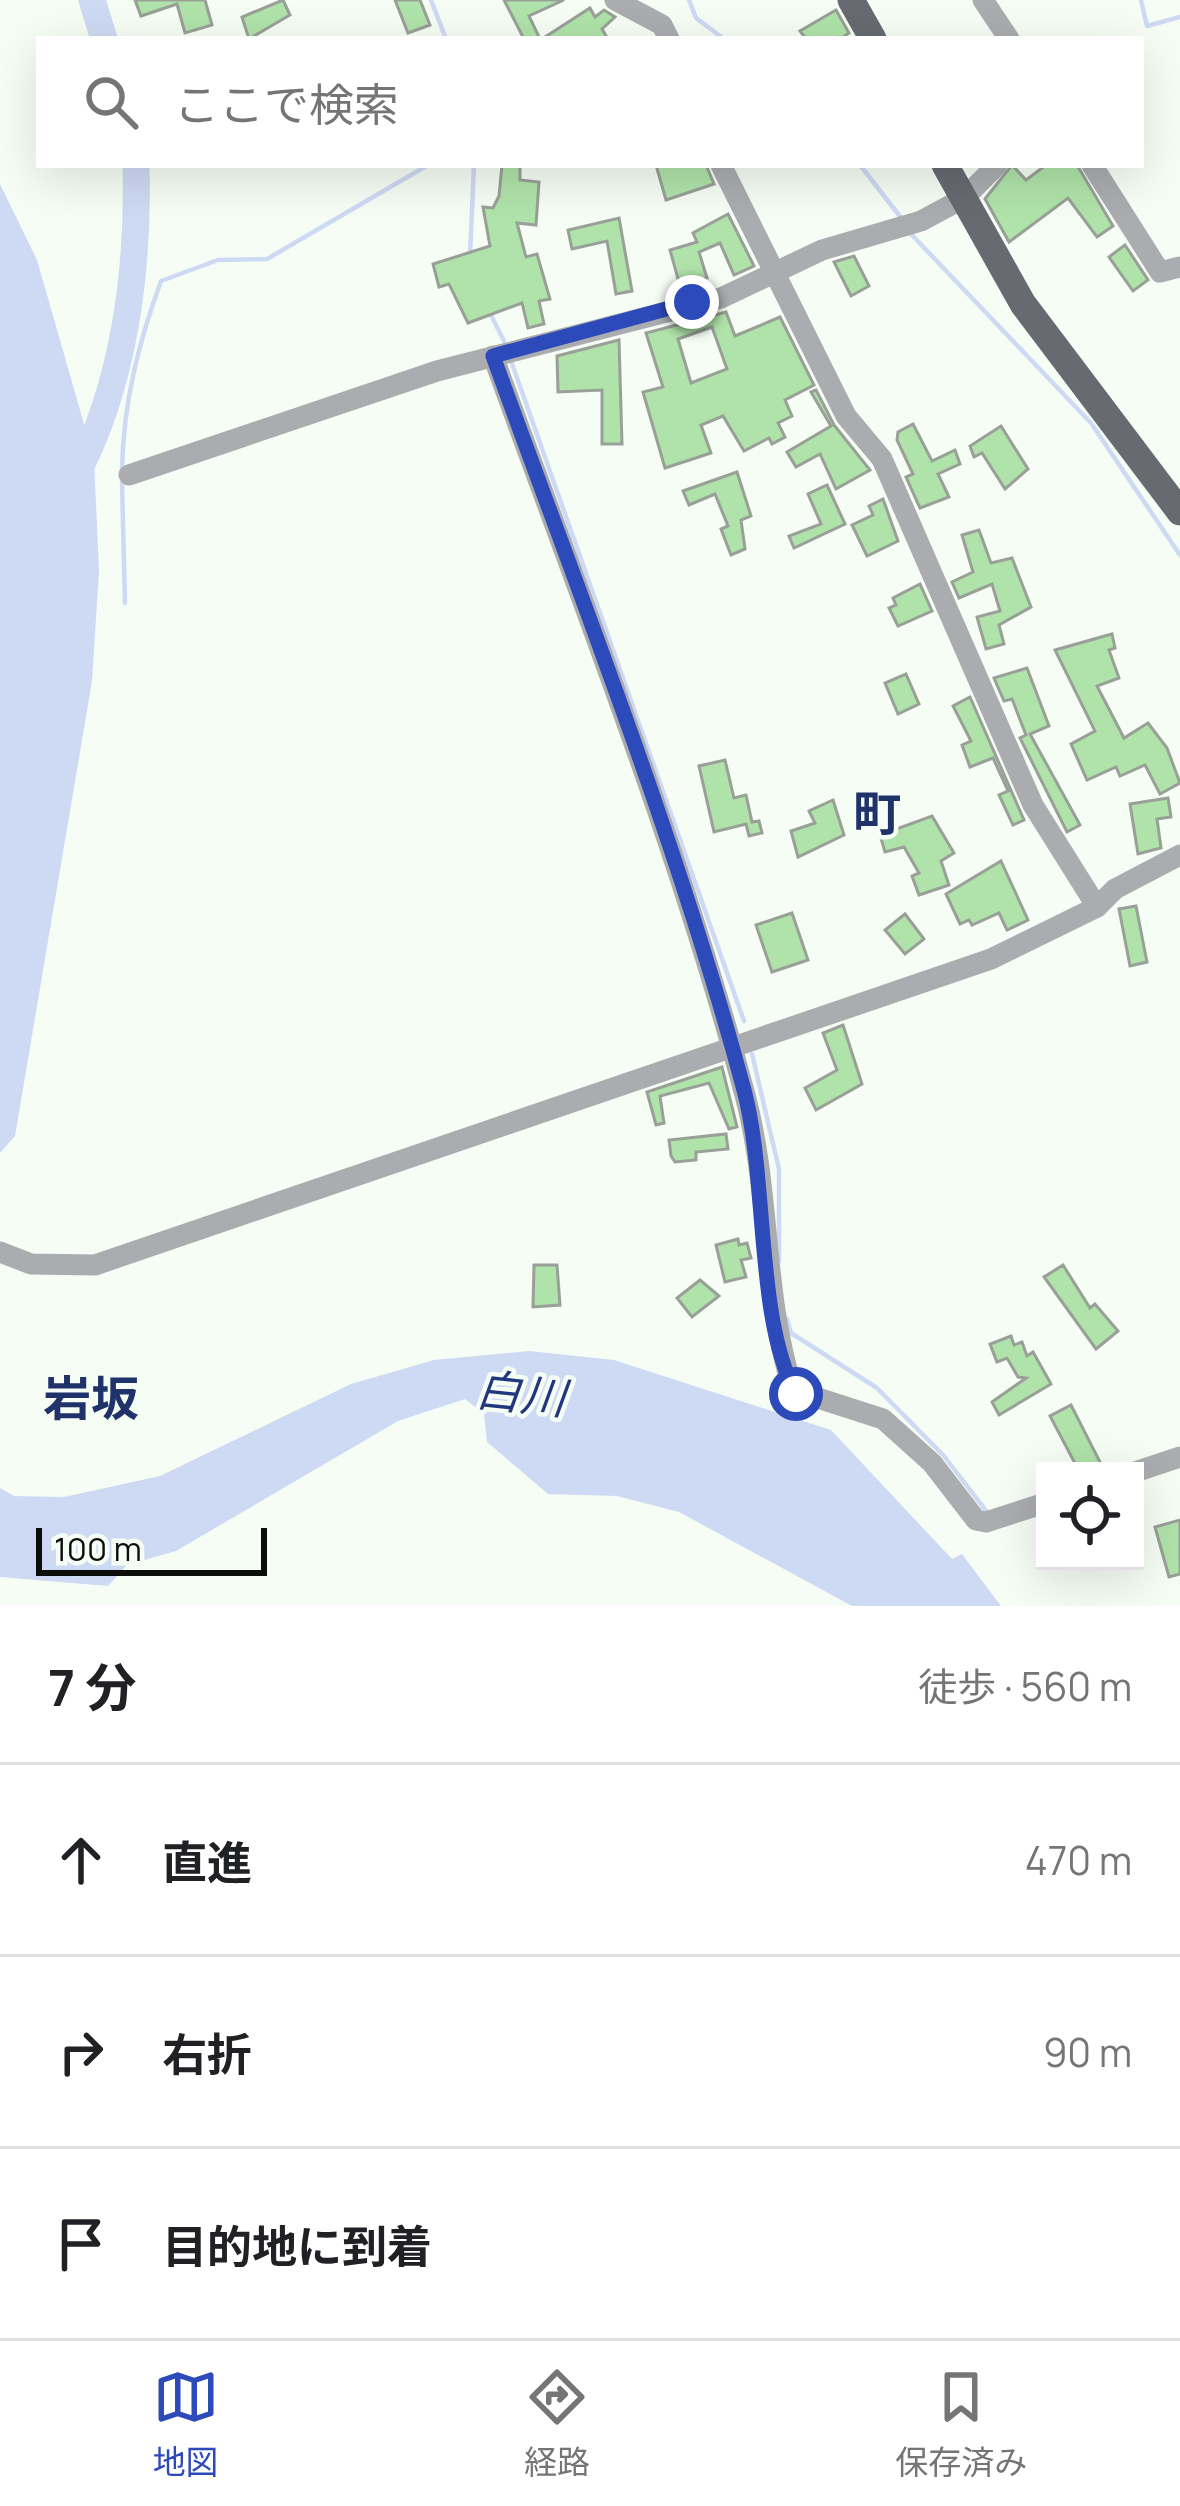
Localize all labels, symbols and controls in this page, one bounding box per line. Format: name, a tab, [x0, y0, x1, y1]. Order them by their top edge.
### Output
search box	[36, 36, 1144, 168]
icon: search	[78, 69, 144, 135]
text: ここで検索	[174, 73, 399, 135]
route end	[665, 275, 719, 329]
district label: 町	[853, 780, 901, 845]
water label: 白川	[473, 1357, 573, 1429]
district label: 岩坂	[43, 1365, 139, 1430]
route start	[769, 1367, 823, 1421]
map controls	[1036, 1462, 1144, 1570]
button: locate	[1036, 1462, 1144, 1570]
scale bar	[36, 1522, 267, 1575]
text: 100 m	[54, 1526, 142, 1571]
text: 7 分	[48, 1652, 136, 1721]
text: 徒歩 · 560 m	[918, 1659, 1132, 1713]
icon: ahead	[48, 1827, 114, 1893]
text: 直進	[162, 1831, 252, 1893]
text: 470 m	[1025, 1833, 1132, 1887]
icon: right	[48, 2019, 114, 2085]
text: 右折	[162, 2023, 252, 2085]
text: 90 m	[1043, 2025, 1132, 2079]
icon: arrive	[48, 2211, 114, 2277]
text: 目的地に到着	[162, 2215, 432, 2277]
tab: 地図	[153, 2364, 219, 2484]
tab: 経路	[524, 2364, 590, 2484]
tab: 保存済み	[895, 2364, 1027, 2484]

